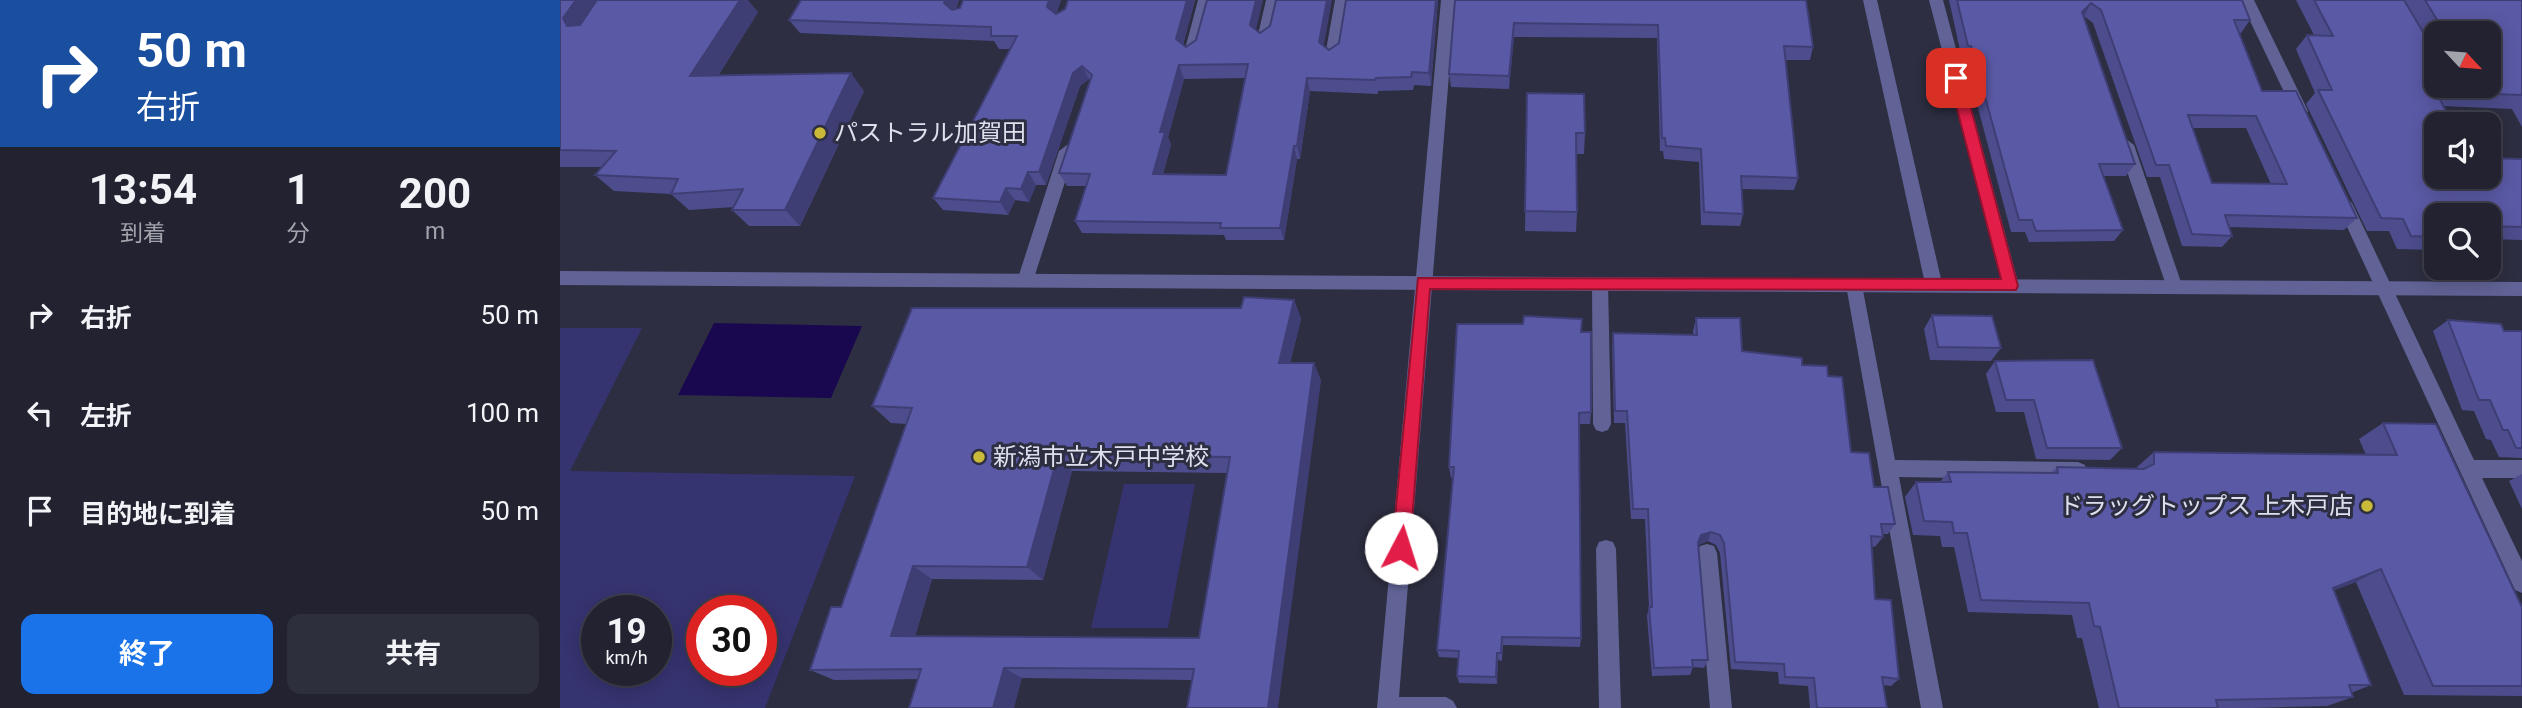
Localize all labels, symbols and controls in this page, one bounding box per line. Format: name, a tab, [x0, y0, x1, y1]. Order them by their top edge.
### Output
north arrow	[2424, 21, 2501, 98]
map controls	[2424, 21, 2501, 280]
text: 50 m	[136, 22, 247, 79]
icon: right	[21, 28, 112, 119]
pin	[1926, 48, 1986, 108]
icon: arrive	[1937, 59, 1975, 97]
text: 右折	[136, 88, 200, 126]
button: sound	[2424, 112, 2501, 189]
place label: パストラル加賀田	[834, 119, 1026, 147]
marker: パストラル加賀田	[812, 125, 828, 141]
text: 13:54	[89, 165, 197, 214]
text: 1	[286, 165, 310, 214]
text: 200	[399, 169, 471, 218]
button: search	[2424, 203, 2501, 280]
text: m	[425, 218, 445, 245]
text: 到着	[120, 220, 166, 247]
text: 分	[286, 220, 309, 247]
icon: right	[21, 296, 59, 334]
text: 50 m	[481, 300, 539, 330]
text: 右折	[80, 303, 132, 333]
icon: left	[21, 394, 59, 432]
text: 100 m	[466, 398, 539, 428]
text: 左折	[80, 401, 132, 431]
place label: 新潟市立木戸中学校	[993, 443, 1209, 471]
marker: 新潟市立木戸中学校	[971, 449, 987, 465]
icon: arrive	[21, 492, 59, 530]
place label: ドラッグトップス 上木戸店	[2059, 492, 2353, 520]
text: 50 m	[481, 496, 539, 526]
marker: ドラッグトップス 上木戸店	[2359, 498, 2375, 514]
text: 目的地に到着	[80, 499, 236, 529]
position arrow	[1364, 511, 1438, 585]
speed limit sign: 30	[686, 595, 777, 686]
text: 19	[606, 611, 647, 652]
button: 終了	[21, 614, 273, 694]
button: 共有	[287, 614, 539, 694]
text: km/h	[605, 647, 648, 668]

